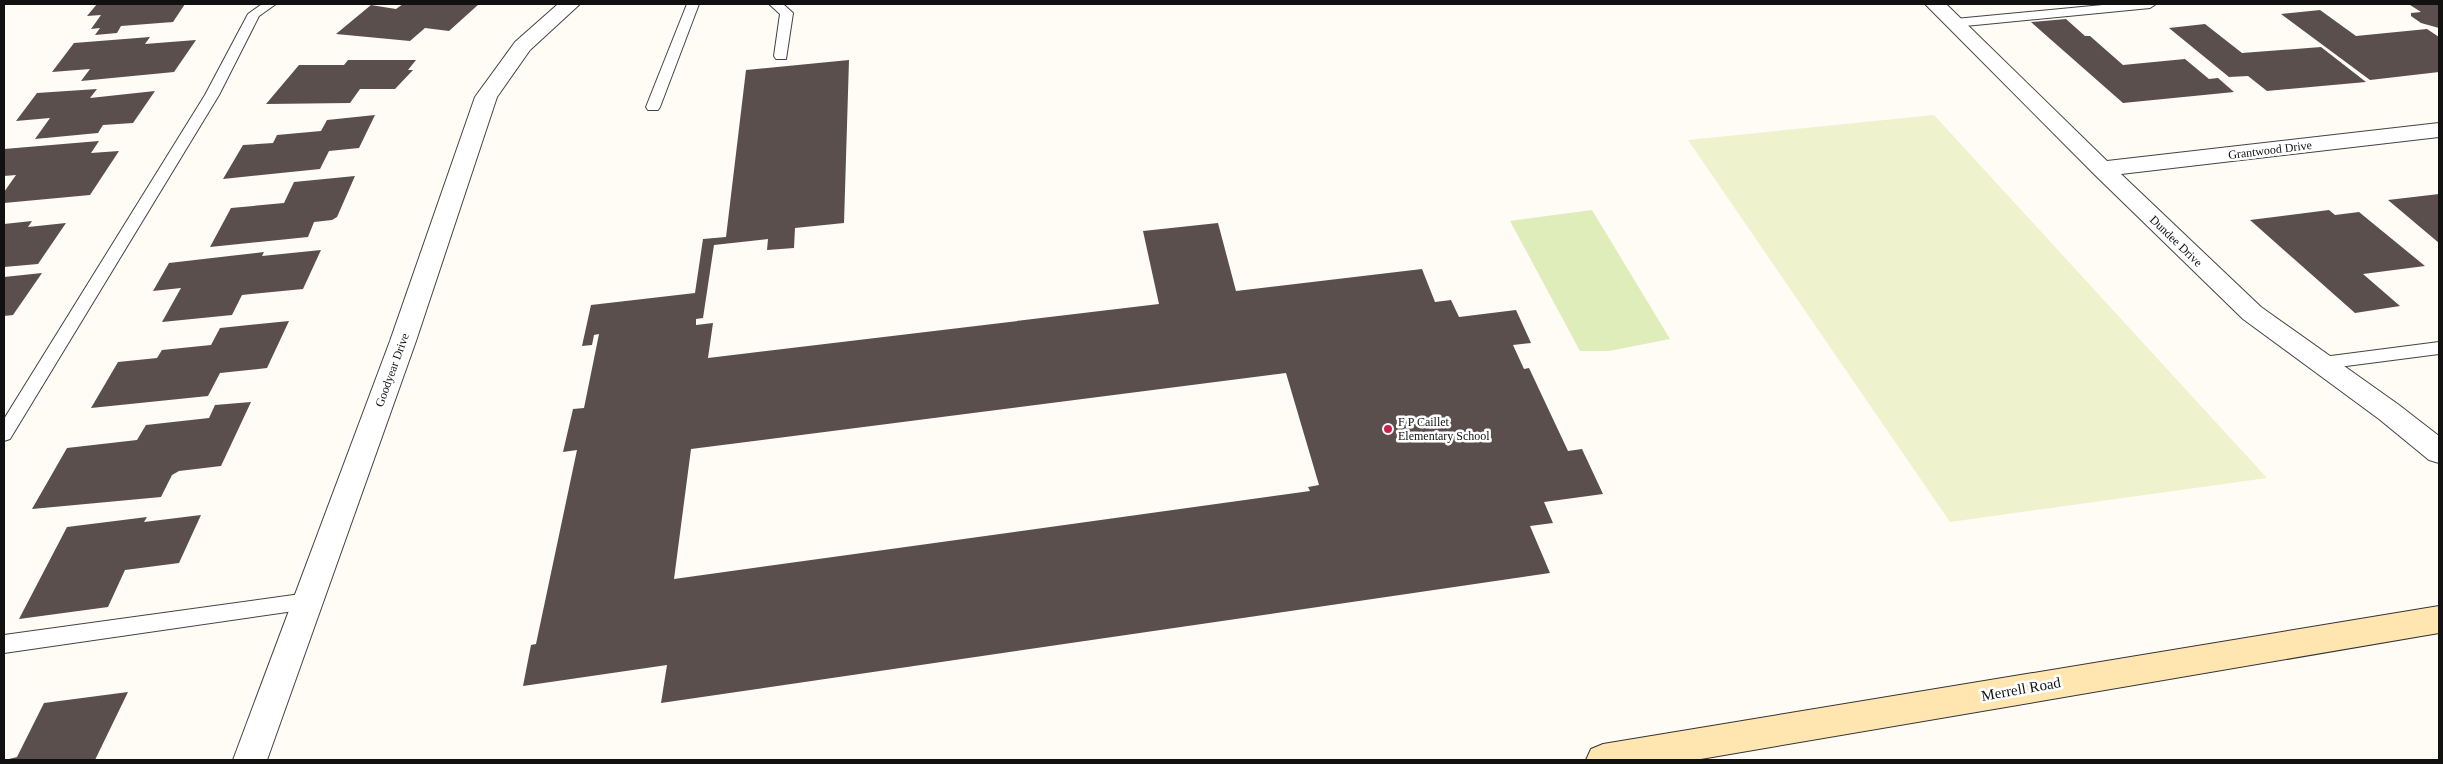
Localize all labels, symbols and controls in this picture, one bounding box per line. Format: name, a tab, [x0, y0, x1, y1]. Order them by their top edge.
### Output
street label: Grantwood Drive	[2227, 138, 2313, 162]
street label: Dundee Drive	[2147, 212, 2205, 270]
street label: Goodyear Drive	[372, 331, 412, 409]
place label: F P Caillet Elementary School	[1398, 415, 1490, 443]
marker: F P Caillet Elementary School	[1382, 423, 1394, 435]
street label: Merrell Road	[1980, 674, 2062, 704]

